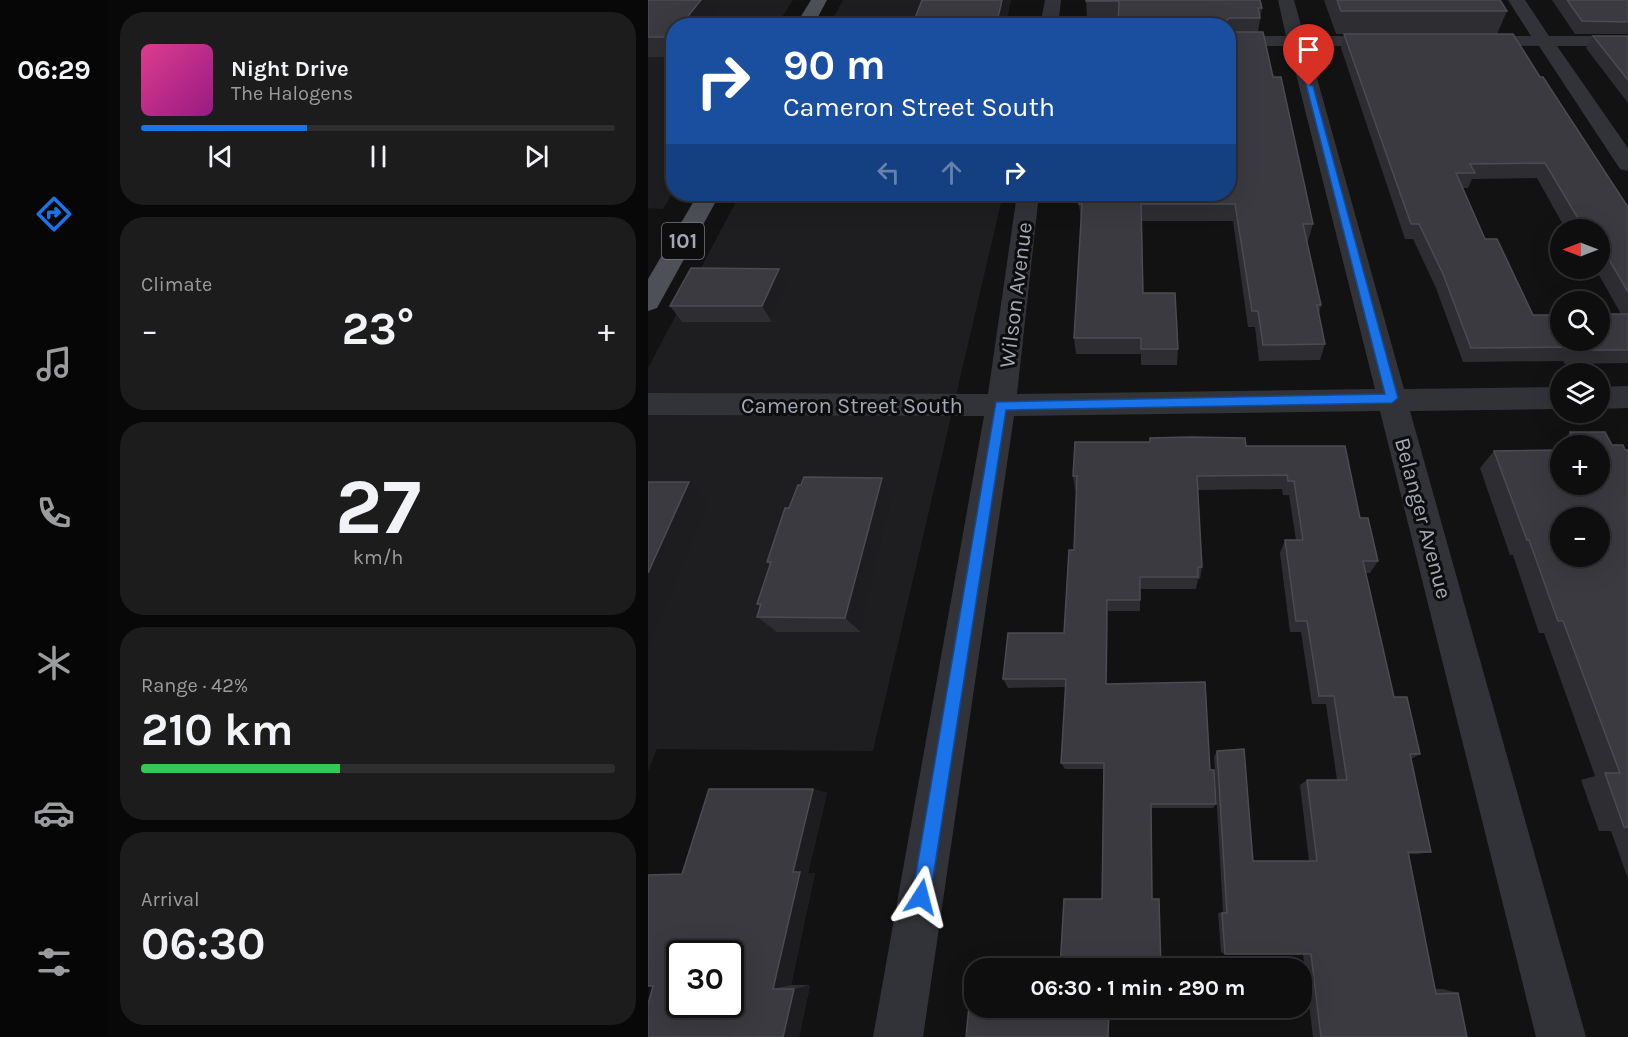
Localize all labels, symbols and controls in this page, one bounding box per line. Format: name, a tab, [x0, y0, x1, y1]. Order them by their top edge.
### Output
pin	[1283, 24, 1334, 86]
icon: arrive	[1292, 33, 1325, 66]
text: 90 m	[783, 40, 886, 90]
icon: right	[684, 42, 762, 120]
text: 06:29	[17, 54, 91, 86]
text: Night Drive	[231, 56, 349, 82]
text: The Halogens	[231, 82, 353, 105]
text: Cameron Street South	[783, 91, 1055, 123]
icon: previous	[204, 140, 237, 173]
icon: pause	[362, 140, 395, 173]
icon: next	[520, 140, 553, 173]
icon: left	[872, 156, 905, 189]
icon: ahead	[935, 156, 968, 189]
icon: right	[998, 156, 1031, 189]
icon: directions	[33, 193, 75, 235]
north arrow	[1550, 219, 1610, 279]
map controls	[1550, 219, 1610, 567]
street label: Wilson Avenue	[994, 221, 1038, 370]
road number: 101	[662, 223, 704, 259]
text: Climate	[141, 273, 212, 296]
button: search	[1550, 291, 1610, 351]
text: 23°	[342, 303, 414, 355]
text: −	[141, 311, 158, 349]
text: +	[598, 311, 615, 349]
icon: music	[33, 343, 75, 385]
button: layers	[1550, 363, 1610, 423]
street label: Cameron Street South	[741, 393, 963, 419]
street label: Belanger Avenue	[1389, 435, 1457, 602]
button: +	[1550, 435, 1610, 495]
text: 27	[335, 461, 421, 553]
icon: phone	[33, 492, 75, 534]
button: −	[1550, 507, 1610, 567]
text: km/h	[353, 546, 403, 569]
icon: climate	[33, 642, 75, 684]
text: Range · 42%	[141, 674, 248, 697]
text: 210 km	[141, 704, 293, 756]
icon: car	[33, 792, 75, 834]
position arrow	[889, 865, 953, 929]
text: Arrival	[141, 888, 200, 911]
text: 06:30	[141, 918, 265, 970]
speed limit sign: 30	[666, 940, 744, 1018]
icon: filters	[33, 941, 75, 983]
text: 06:30 · 1 min · 290 m	[1031, 975, 1245, 1001]

